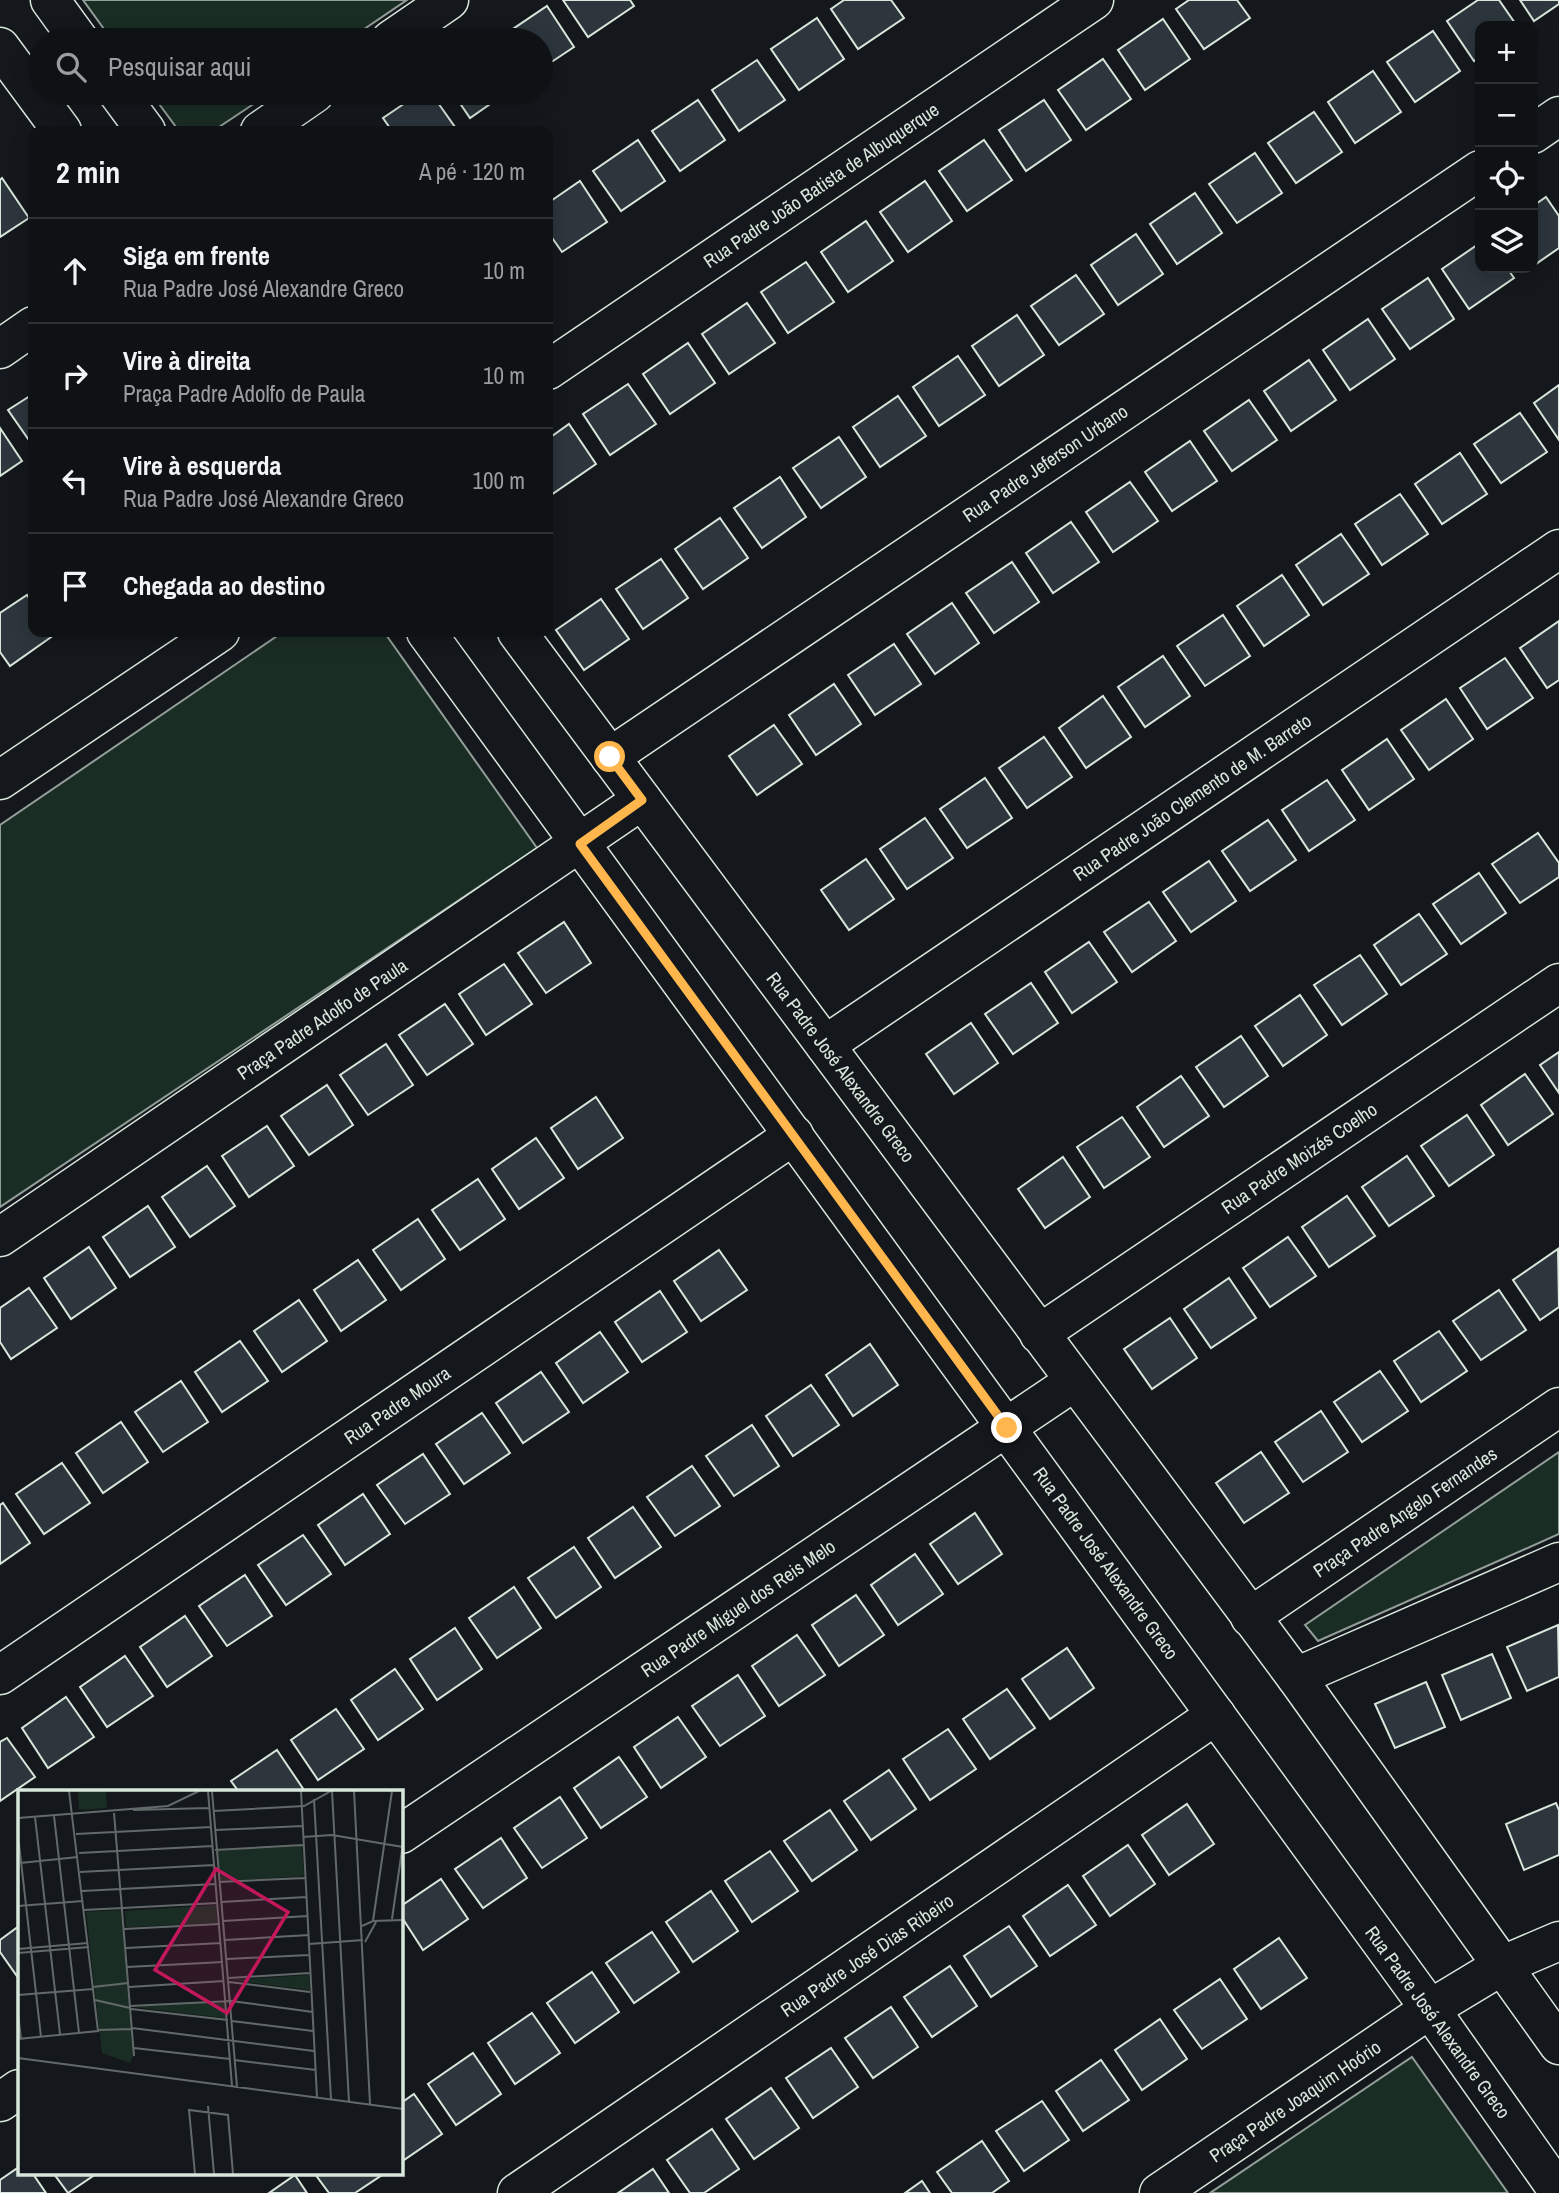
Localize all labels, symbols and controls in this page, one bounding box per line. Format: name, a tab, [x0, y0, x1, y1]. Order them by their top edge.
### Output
map controls	[1475, 21, 1538, 273]
button: +	[1475, 21, 1538, 84]
search box	[28, 28, 553, 105]
icon: search	[52, 48, 90, 86]
text: Pesquisar aqui	[108, 49, 251, 84]
button: −	[1475, 84, 1538, 147]
street label: Rua Padre João Batista de Albuquerque	[698, 96, 944, 274]
button: locate	[1475, 147, 1538, 210]
text: 2 min	[56, 152, 120, 192]
text: A pé · 120 m	[419, 156, 525, 187]
button: layers	[1475, 210, 1538, 273]
text: Siga em frente	[123, 238, 270, 273]
icon: ahead	[56, 252, 94, 290]
text: 10 m	[483, 255, 525, 286]
text: Rua Padre José Alexandre Greco	[123, 273, 404, 304]
text: Vire à direita	[123, 343, 251, 378]
icon: right	[56, 357, 94, 395]
text: 10 m	[483, 360, 525, 391]
text: Praça Padre Adolfo de Paula	[123, 378, 365, 409]
street label: Rua Padre Jeferson Urbano	[957, 398, 1133, 528]
text: Vire à esquerda	[123, 448, 281, 483]
icon: left	[56, 462, 94, 500]
text: 100 m	[473, 465, 525, 496]
text: Rua Padre José Alexandre Greco	[123, 483, 404, 514]
icon: arrive	[56, 567, 94, 605]
text: Chegada ao destino	[123, 568, 326, 603]
street label: Rua Padre João Clemento de M. Barreto	[1068, 707, 1316, 887]
route start	[594, 741, 625, 772]
street label: Praça Padre Adolfo de Paula	[232, 952, 412, 1086]
street label: Rua Padre José Alexandre Greco	[761, 966, 921, 1168]
street label: Rua Padre Moizés Coelho	[1216, 1096, 1382, 1220]
street label: Rua Padre Moura	[339, 1360, 456, 1450]
route end	[991, 1412, 1022, 1443]
street label: Praça Padre Angelo Fernandes	[1308, 1441, 1502, 1583]
street label: Rua Padre José Alexandre Greco	[1027, 1461, 1185, 1665]
street label: Rua Padre Miguel dos Reis Melo	[636, 1533, 840, 1683]
inset map	[18, 1790, 402, 2176]
street label: Rua Padre José Dias Ribeiro	[775, 1887, 959, 2023]
street label: Rua Padre José Alexandre Greco	[1359, 1920, 1517, 2124]
street label: Praça Padre Joaquim Hoório	[1204, 2034, 1386, 2168]

